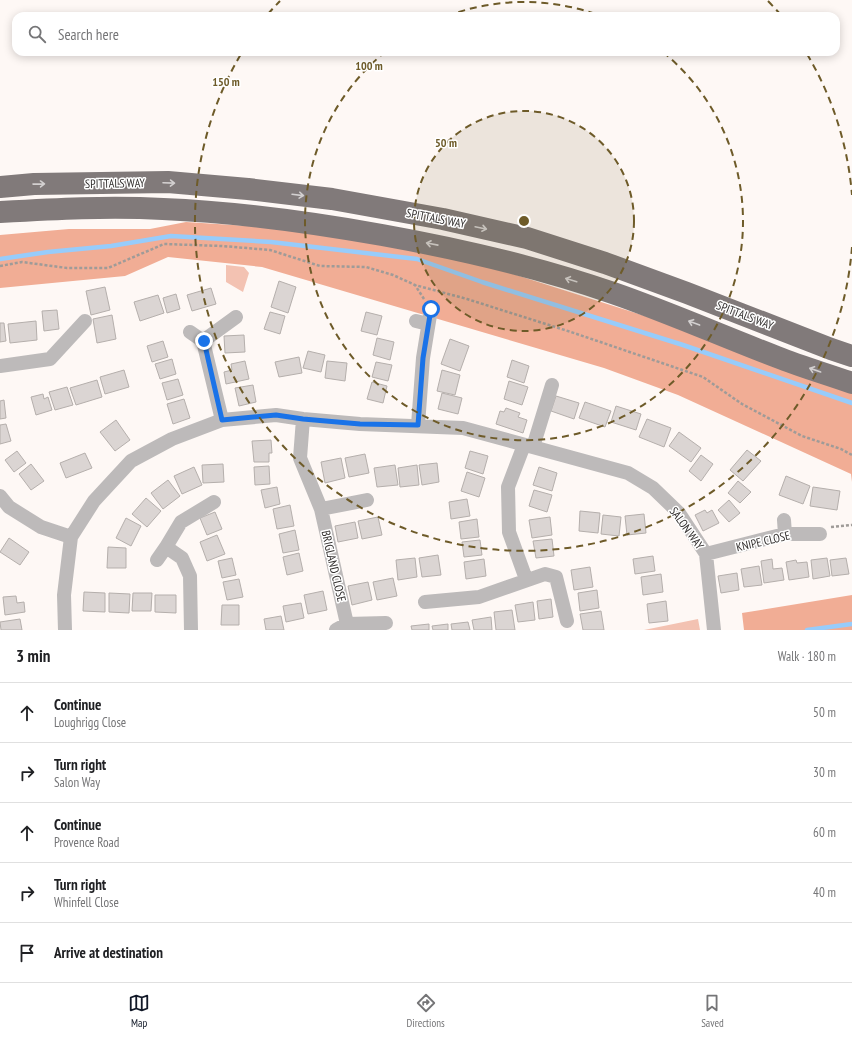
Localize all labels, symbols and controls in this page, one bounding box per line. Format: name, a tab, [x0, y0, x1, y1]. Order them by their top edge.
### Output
search box	[12, 12, 840, 56]
icon: search	[26, 23, 48, 45]
text: Search here	[58, 25, 119, 44]
text: 100 m	[355, 58, 383, 73]
text: 150 m	[212, 74, 240, 89]
text: 50 m	[435, 135, 457, 150]
street label: SPITTALS WAY	[85, 175, 146, 191]
one-way arrow	[162, 179, 175, 186]
one-way arrow	[32, 181, 45, 188]
one-way arrow	[291, 191, 304, 199]
street label: SPITTALS WAY	[405, 205, 467, 231]
centre of rings	[517, 214, 531, 228]
one-way arrow	[474, 224, 487, 232]
one-way arrow	[426, 240, 439, 248]
one-way arrow	[565, 276, 578, 283]
street label: SPITTALS WAY	[714, 297, 776, 333]
route start	[422, 300, 440, 318]
one-way arrow	[688, 319, 700, 327]
route end	[195, 332, 213, 350]
one-way arrow	[810, 366, 822, 374]
street label: SALON WAY	[667, 504, 708, 553]
street label: KNIPE CLOSE	[735, 528, 791, 554]
street label: BRIGLAND CLOSE	[319, 529, 349, 603]
text: 3 min	[16, 645, 50, 667]
text: Walk · 180 m	[778, 648, 836, 665]
text: Continue	[54, 695, 101, 714]
icon: ahead	[16, 702, 38, 724]
text: 50 m	[813, 704, 836, 721]
text: Loughrigg Close	[54, 714, 126, 731]
text: Turn right	[54, 755, 106, 774]
icon: right	[16, 762, 38, 784]
text: 30 m	[813, 764, 836, 781]
text: Salon Way	[54, 774, 100, 791]
text: Continue	[54, 815, 101, 834]
icon: ahead	[16, 822, 38, 844]
text: 60 m	[813, 824, 836, 841]
text: Provence Road	[54, 834, 119, 851]
text: Turn right	[54, 875, 106, 894]
icon: right	[16, 882, 38, 904]
text: 40 m	[813, 884, 836, 901]
text: Whinfell Close	[54, 894, 119, 911]
icon: arrive	[16, 942, 38, 964]
text: Arrive at destination	[54, 943, 163, 962]
tab: Map	[128, 992, 150, 1030]
tab: Directions	[407, 992, 445, 1030]
tab: Saved	[701, 992, 724, 1030]

